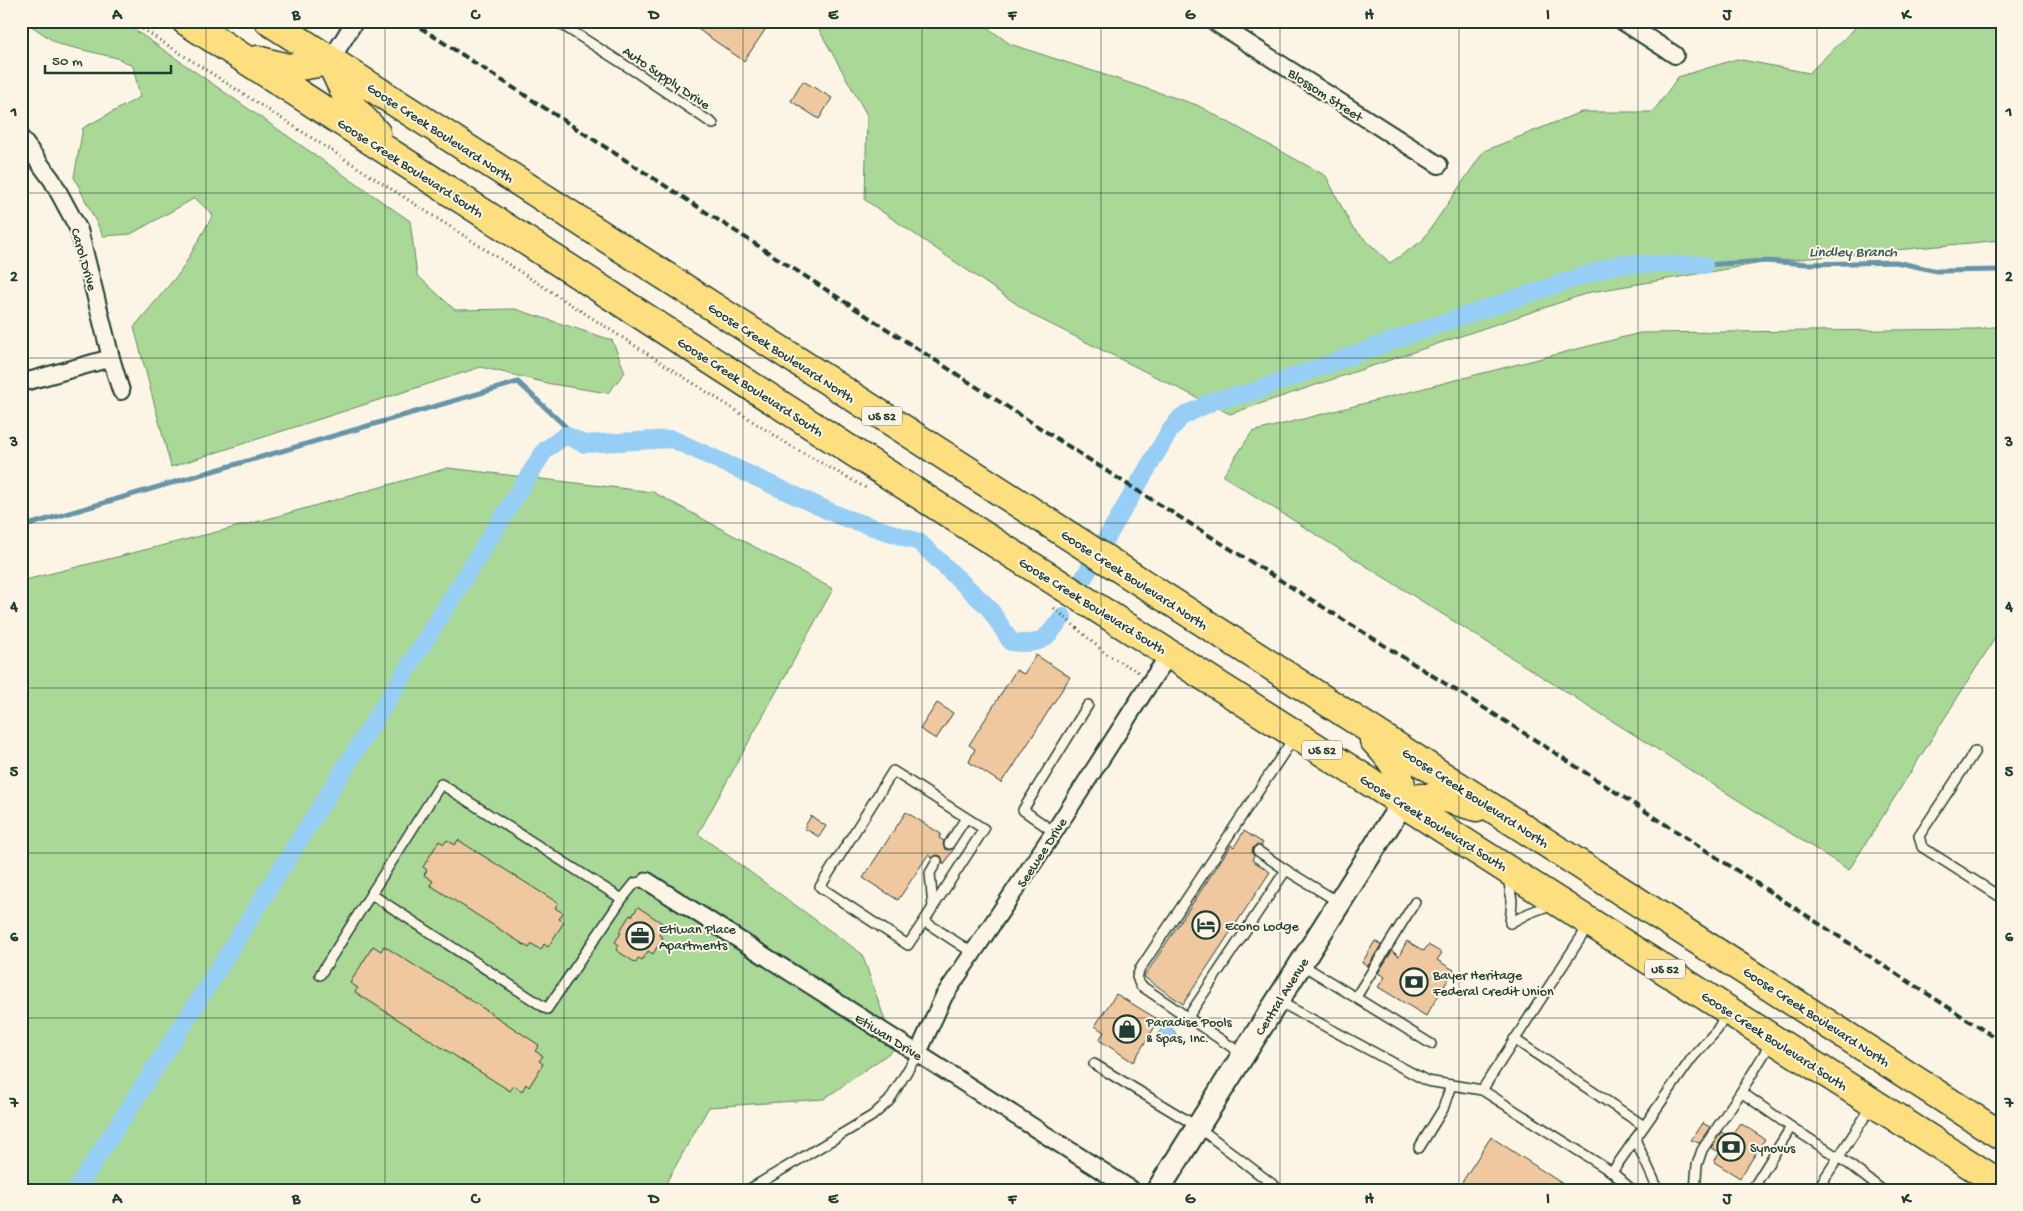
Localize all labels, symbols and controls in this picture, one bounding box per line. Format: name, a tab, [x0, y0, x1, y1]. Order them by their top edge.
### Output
text: A	[111, 7, 123, 26]
text: B	[291, 7, 301, 26]
text: C	[470, 7, 481, 26]
text: D	[647, 7, 660, 26]
text: E	[828, 7, 839, 26]
text: F	[1007, 7, 1018, 26]
text: G	[1185, 7, 1196, 26]
text: H	[1364, 7, 1374, 26]
text: I	[1546, 7, 1550, 26]
text: J	[1722, 7, 1733, 26]
text: K	[1901, 7, 1913, 26]
scale bar	[45, 42, 171, 74]
street label: Auto Supply Drive	[619, 44, 713, 115]
text: 50 m	[52, 53, 83, 71]
street label: Blossom Street	[1283, 65, 1366, 127]
street label: Goose Creek Boulevard North	[363, 80, 517, 188]
text: 1	[10, 104, 17, 123]
text: 1	[2005, 104, 2012, 123]
street label: Goose Creek Boulevard South	[333, 115, 486, 223]
street label: Carol Drive	[66, 226, 100, 294]
water label: Lindley Branch	[1809, 244, 1898, 262]
text: 2	[10, 269, 18, 288]
text: 2	[2005, 269, 2013, 288]
street label: Goose Creek Boulevard North	[704, 300, 858, 408]
street label: Goose Creek Boulevard South	[673, 334, 826, 442]
road number: US 52	[862, 406, 902, 426]
text: 3	[9, 434, 18, 453]
text: 3	[2004, 434, 2013, 453]
street label: Goose Creek Boulevard North	[1057, 527, 1211, 635]
street label: Goose Creek Boulevard South	[1015, 555, 1169, 660]
text: 4	[9, 599, 18, 618]
text: 4	[2004, 599, 2013, 618]
road number: US 52	[1302, 740, 1342, 760]
street label: Goose Creek Boulevard North	[1398, 745, 1552, 853]
text: 5	[10, 764, 19, 783]
text: 5	[2005, 764, 2014, 783]
street label: Goose Creek Boulevard South	[1356, 772, 1510, 877]
street label: Seewee Drive	[1014, 815, 1072, 892]
hotel icon: Econo Lodge	[1191, 910, 1221, 940]
place label: Econo Lodge	[1225, 919, 1300, 936]
office icon: Etiwan Place Apartments	[625, 921, 655, 951]
place label: Etiwan Place Apartments	[659, 922, 736, 955]
text: 6	[10, 929, 19, 948]
text: 6	[2005, 929, 2014, 948]
street label: Central Avenue	[1252, 955, 1314, 1039]
road number: US 52	[1645, 960, 1685, 979]
street label: Goose Creek Boulevard North	[1739, 964, 1893, 1072]
bank icon: Bayer Heritage Federal Credit Union	[1399, 967, 1429, 997]
place label: Bayer Heritage Federal Credit Union	[1432, 968, 1554, 1001]
street label: Goose Creek Boulevard South	[1697, 988, 1850, 1096]
street label: Etiwan Drive	[851, 1011, 925, 1066]
shop icon: Paradise Pools & Spas, Inc.	[1112, 1014, 1142, 1044]
place label: Paradise Pools & Spas, Inc.	[1145, 1015, 1233, 1048]
text: 7	[9, 1095, 19, 1114]
text: 7	[2004, 1095, 2014, 1114]
bank icon: Synovus	[1716, 1132, 1746, 1162]
place label: Synovus	[1750, 1141, 1796, 1158]
text: A	[111, 1191, 123, 1210]
text: B	[291, 1191, 301, 1210]
text: C	[470, 1191, 481, 1210]
text: D	[647, 1191, 660, 1210]
text: E	[828, 1191, 839, 1210]
text: F	[1007, 1191, 1018, 1210]
text: G	[1185, 1191, 1196, 1210]
text: H	[1364, 1191, 1374, 1210]
text: I	[1546, 1191, 1550, 1210]
text: J	[1722, 1191, 1733, 1210]
text: K	[1901, 1191, 1913, 1210]

